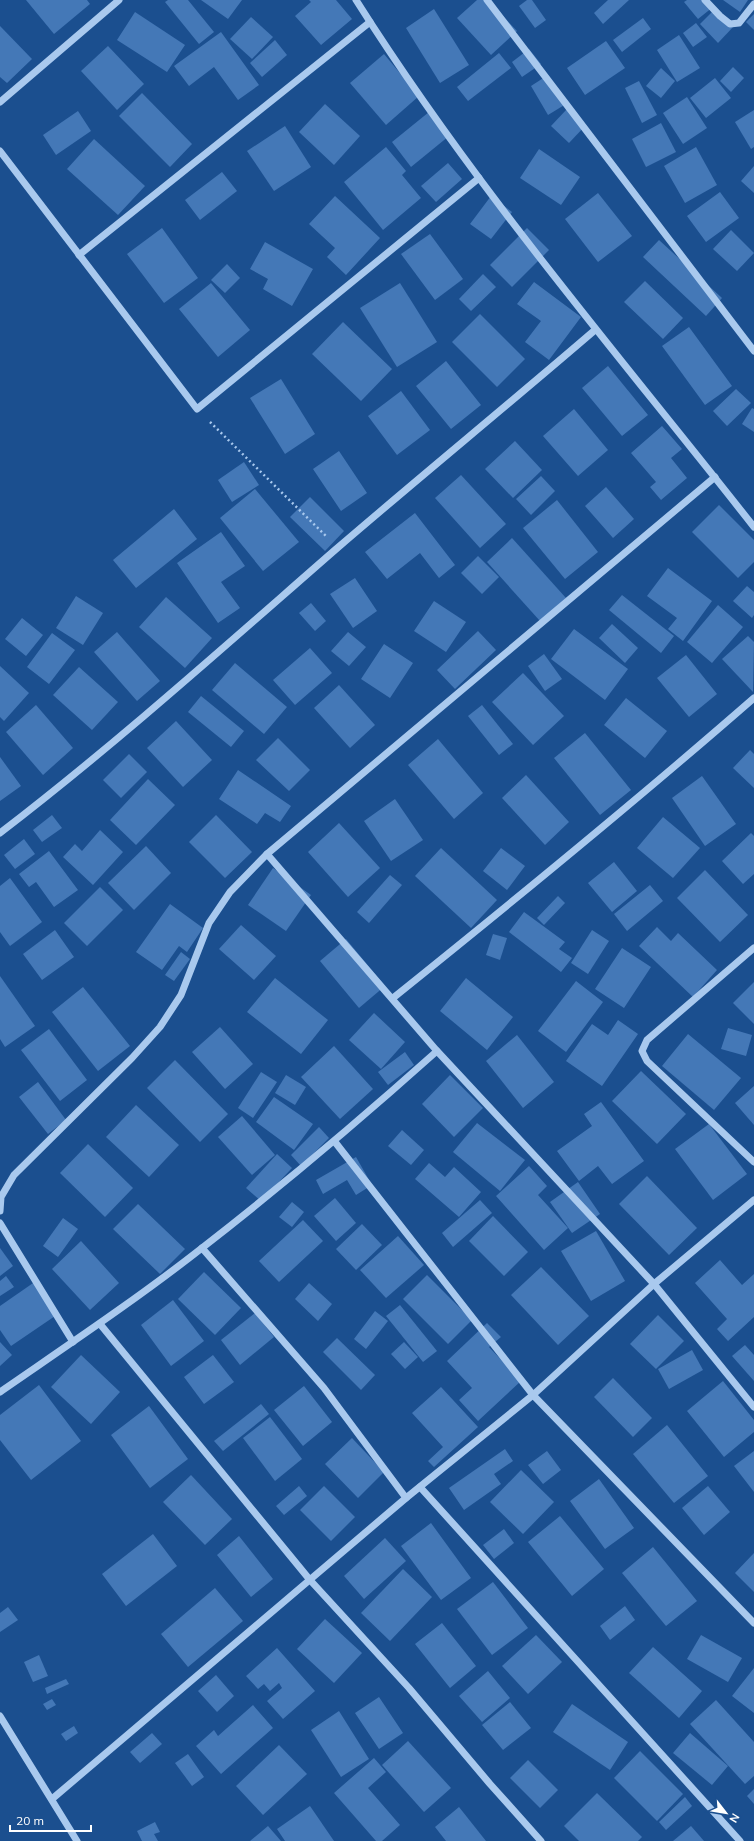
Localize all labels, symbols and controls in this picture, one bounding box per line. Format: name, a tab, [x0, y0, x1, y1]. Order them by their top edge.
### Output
north arrow	[706, 1793, 746, 1833]
scale bar	[10, 1807, 91, 1833]
text: N	[726, 1811, 743, 1825]
text: 20 m	[16, 1813, 44, 1828]

